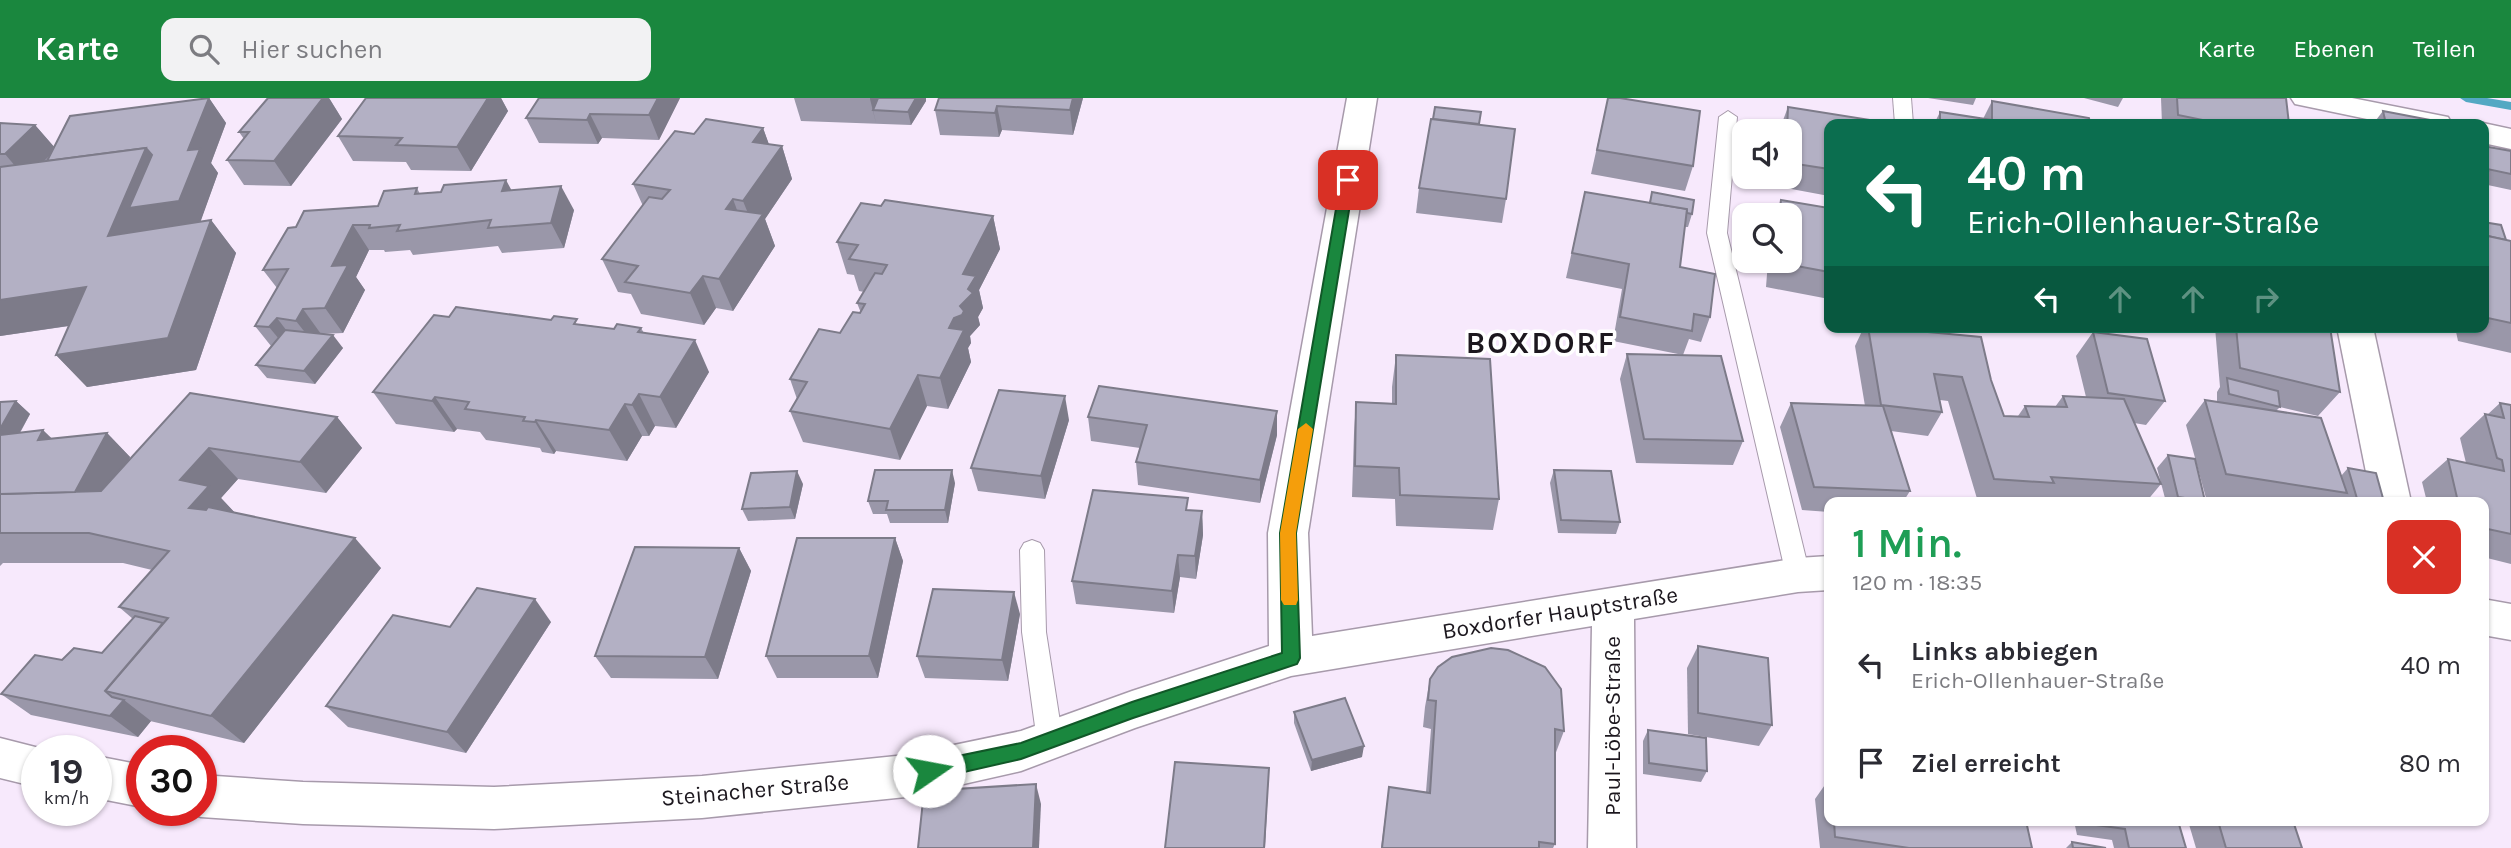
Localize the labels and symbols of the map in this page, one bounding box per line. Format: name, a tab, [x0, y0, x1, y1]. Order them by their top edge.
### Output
pin	[1318, 150, 1378, 210]
district label: BOXDORF	[1466, 325, 1616, 361]
street label: Boxdorfer Hauptstraße	[1440, 581, 1680, 645]
street label: Paul-Löbe-Straße	[1599, 636, 1626, 816]
position arrow	[892, 734, 966, 808]
speed limit sign: 30	[126, 735, 217, 826]
street label: Steinacher Straße	[660, 768, 850, 812]

